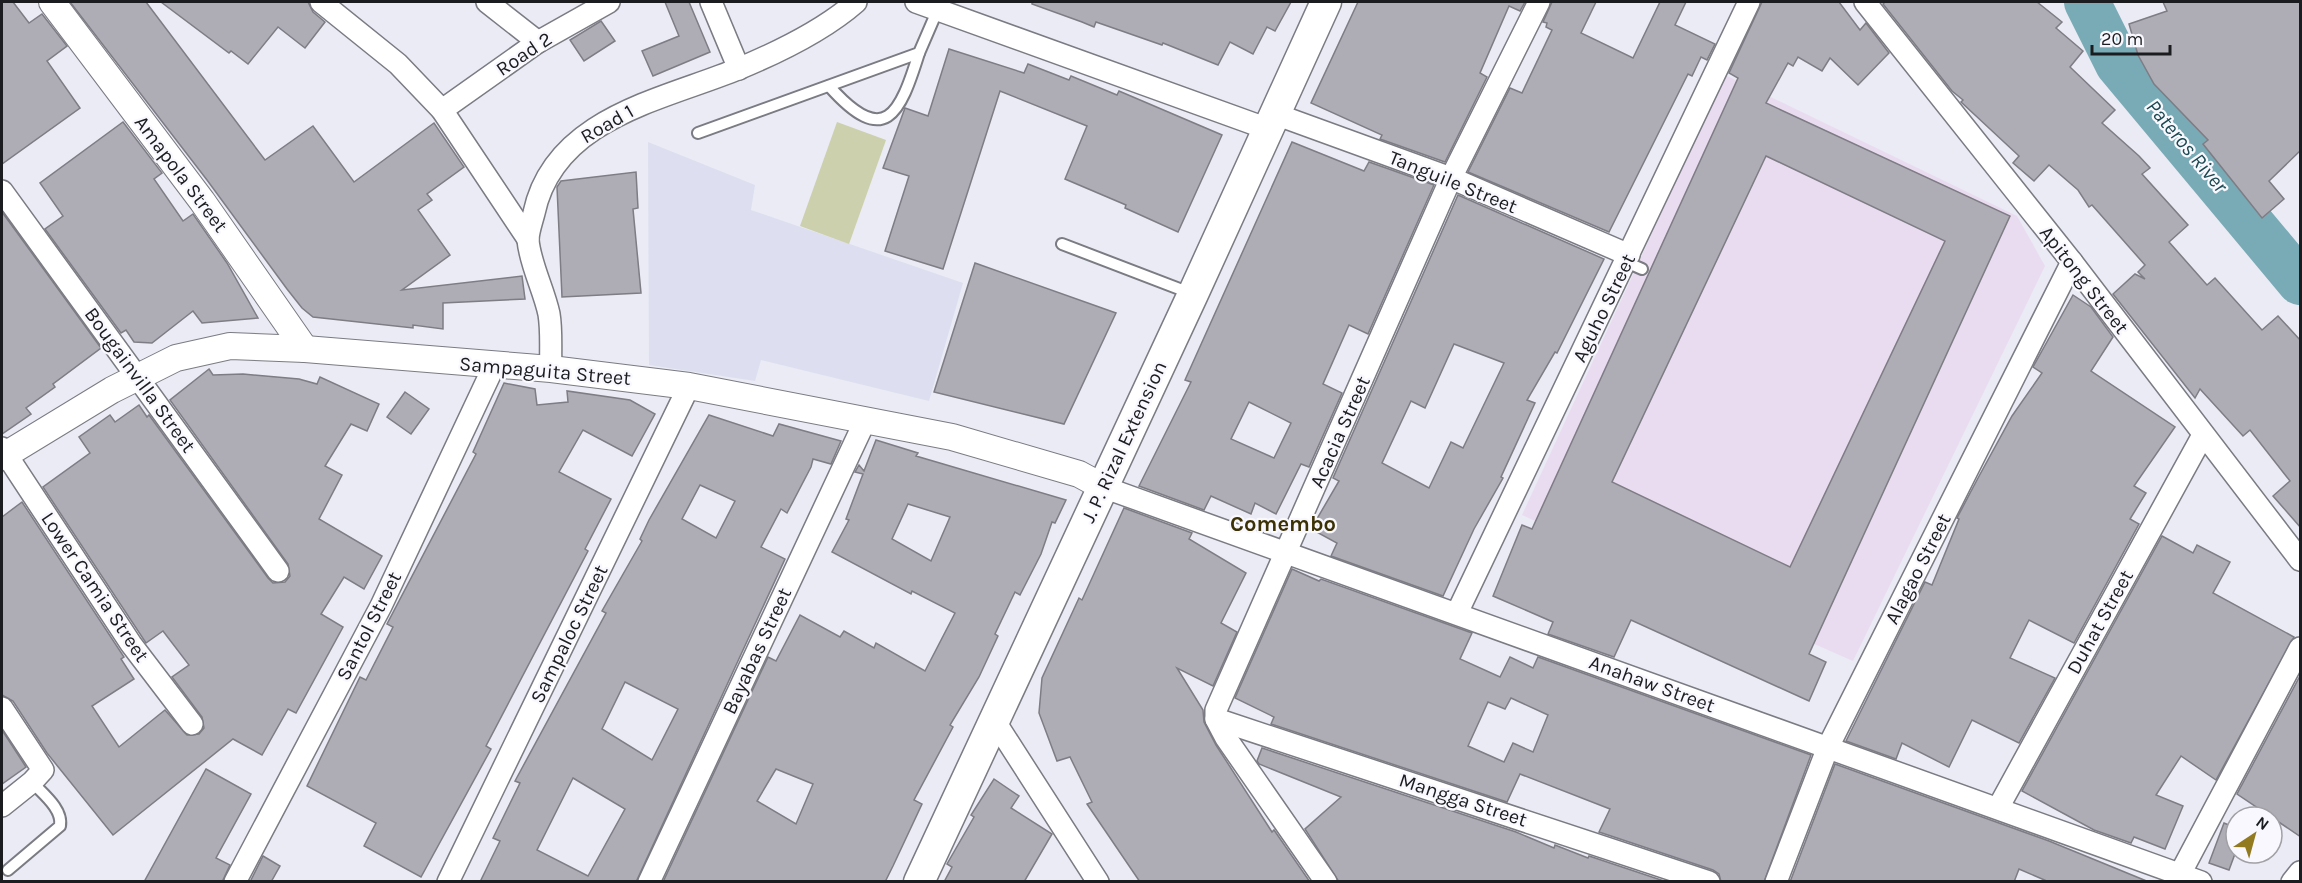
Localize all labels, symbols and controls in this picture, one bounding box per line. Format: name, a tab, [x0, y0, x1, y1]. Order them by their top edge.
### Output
scale bar	[2092, 18, 2170, 56]
street label: Road 2	[492, 27, 556, 81]
text: 20 m	[2101, 28, 2143, 50]
water label: Pateros River	[2141, 95, 2233, 198]
street label: Road 1	[576, 100, 638, 148]
street label: Amapola Street	[130, 111, 233, 237]
street label: Tanguile Street	[1386, 146, 1521, 218]
street label: Apitong Street	[2035, 221, 2134, 339]
street label: Aguho Street	[1568, 250, 1640, 366]
street label: Bougainvilla Street	[80, 303, 201, 457]
street label: Sampaguita Street	[458, 352, 632, 390]
street label: J. P. Rizal Extension	[1076, 358, 1172, 526]
street label: Acacia Street	[1305, 372, 1375, 491]
street label: Lower Camia Street	[36, 508, 154, 667]
street label: Alagao Street	[1880, 509, 1956, 628]
district label: Comembo	[1230, 511, 1336, 537]
street label: Sampaloc Street	[526, 561, 613, 707]
street label: Duhat Street	[2062, 565, 2138, 678]
street label: Santol Street	[332, 567, 406, 684]
street label: Bayabas Street	[718, 584, 797, 718]
street label: Anahaw Street	[1586, 651, 1718, 718]
street label: Mangga Street	[1396, 768, 1530, 832]
north arrow	[2224, 805, 2284, 865]
text: N	[2252, 812, 2273, 834]

